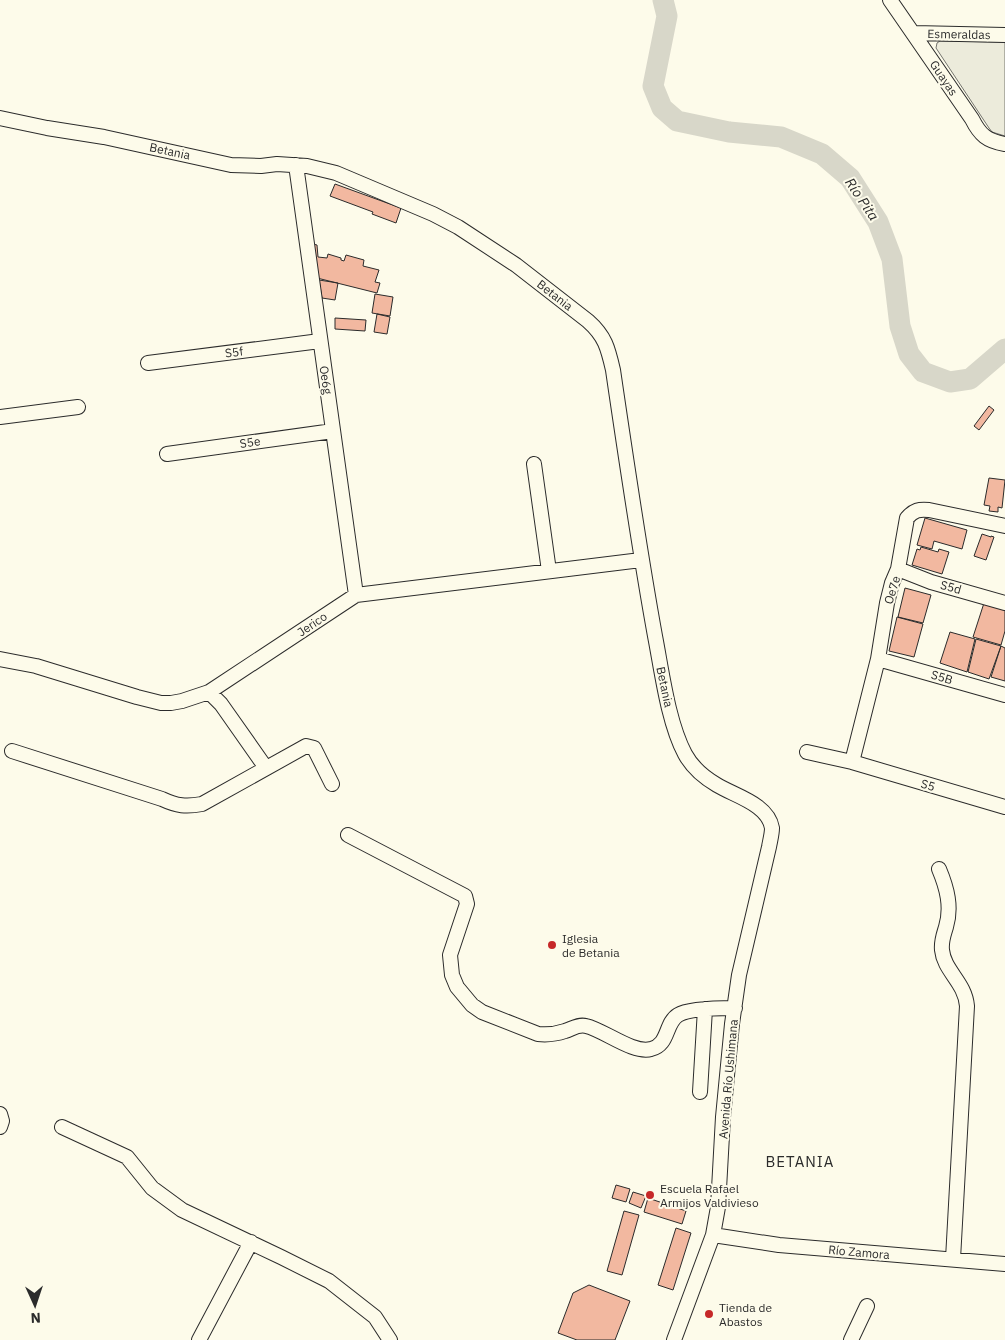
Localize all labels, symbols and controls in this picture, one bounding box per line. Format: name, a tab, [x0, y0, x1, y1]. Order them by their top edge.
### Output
street label: Esmeraldas	[927, 26, 991, 42]
street label: Guayas	[927, 57, 961, 99]
street label: Betania	[148, 139, 192, 163]
water label: Río Pita	[841, 174, 883, 224]
street label: Betania	[534, 276, 576, 314]
street label: S5f	[224, 343, 244, 361]
street label: Oe6g	[317, 365, 336, 396]
street label: S5e	[239, 433, 262, 451]
street label: Oe7e	[881, 574, 904, 606]
street label: S5d	[939, 577, 963, 597]
street label: Jerico	[294, 608, 330, 639]
street label: Betania	[653, 665, 677, 709]
street label: S5B	[929, 667, 955, 687]
street label: S5	[919, 776, 937, 794]
place label: Iglesia de Betania	[562, 931, 620, 960]
marker: Iglesia de Betania	[546, 939, 558, 951]
street label: Avenida Río Ushimana	[715, 1018, 741, 1139]
district label: BETANIA	[766, 1152, 834, 1171]
place label: Escuela Rafael Armijos Valdivieso	[660, 1181, 759, 1210]
marker: Escuela Rafael Armijos Valdivieso	[644, 1189, 656, 1201]
street label: Río Zamora	[828, 1242, 891, 1262]
north arrow	[10, 1280, 60, 1330]
place label: Tienda de Abastos	[719, 1300, 772, 1329]
marker: Tienda de Abastos	[703, 1308, 715, 1320]
text: N	[30, 1309, 41, 1327]

